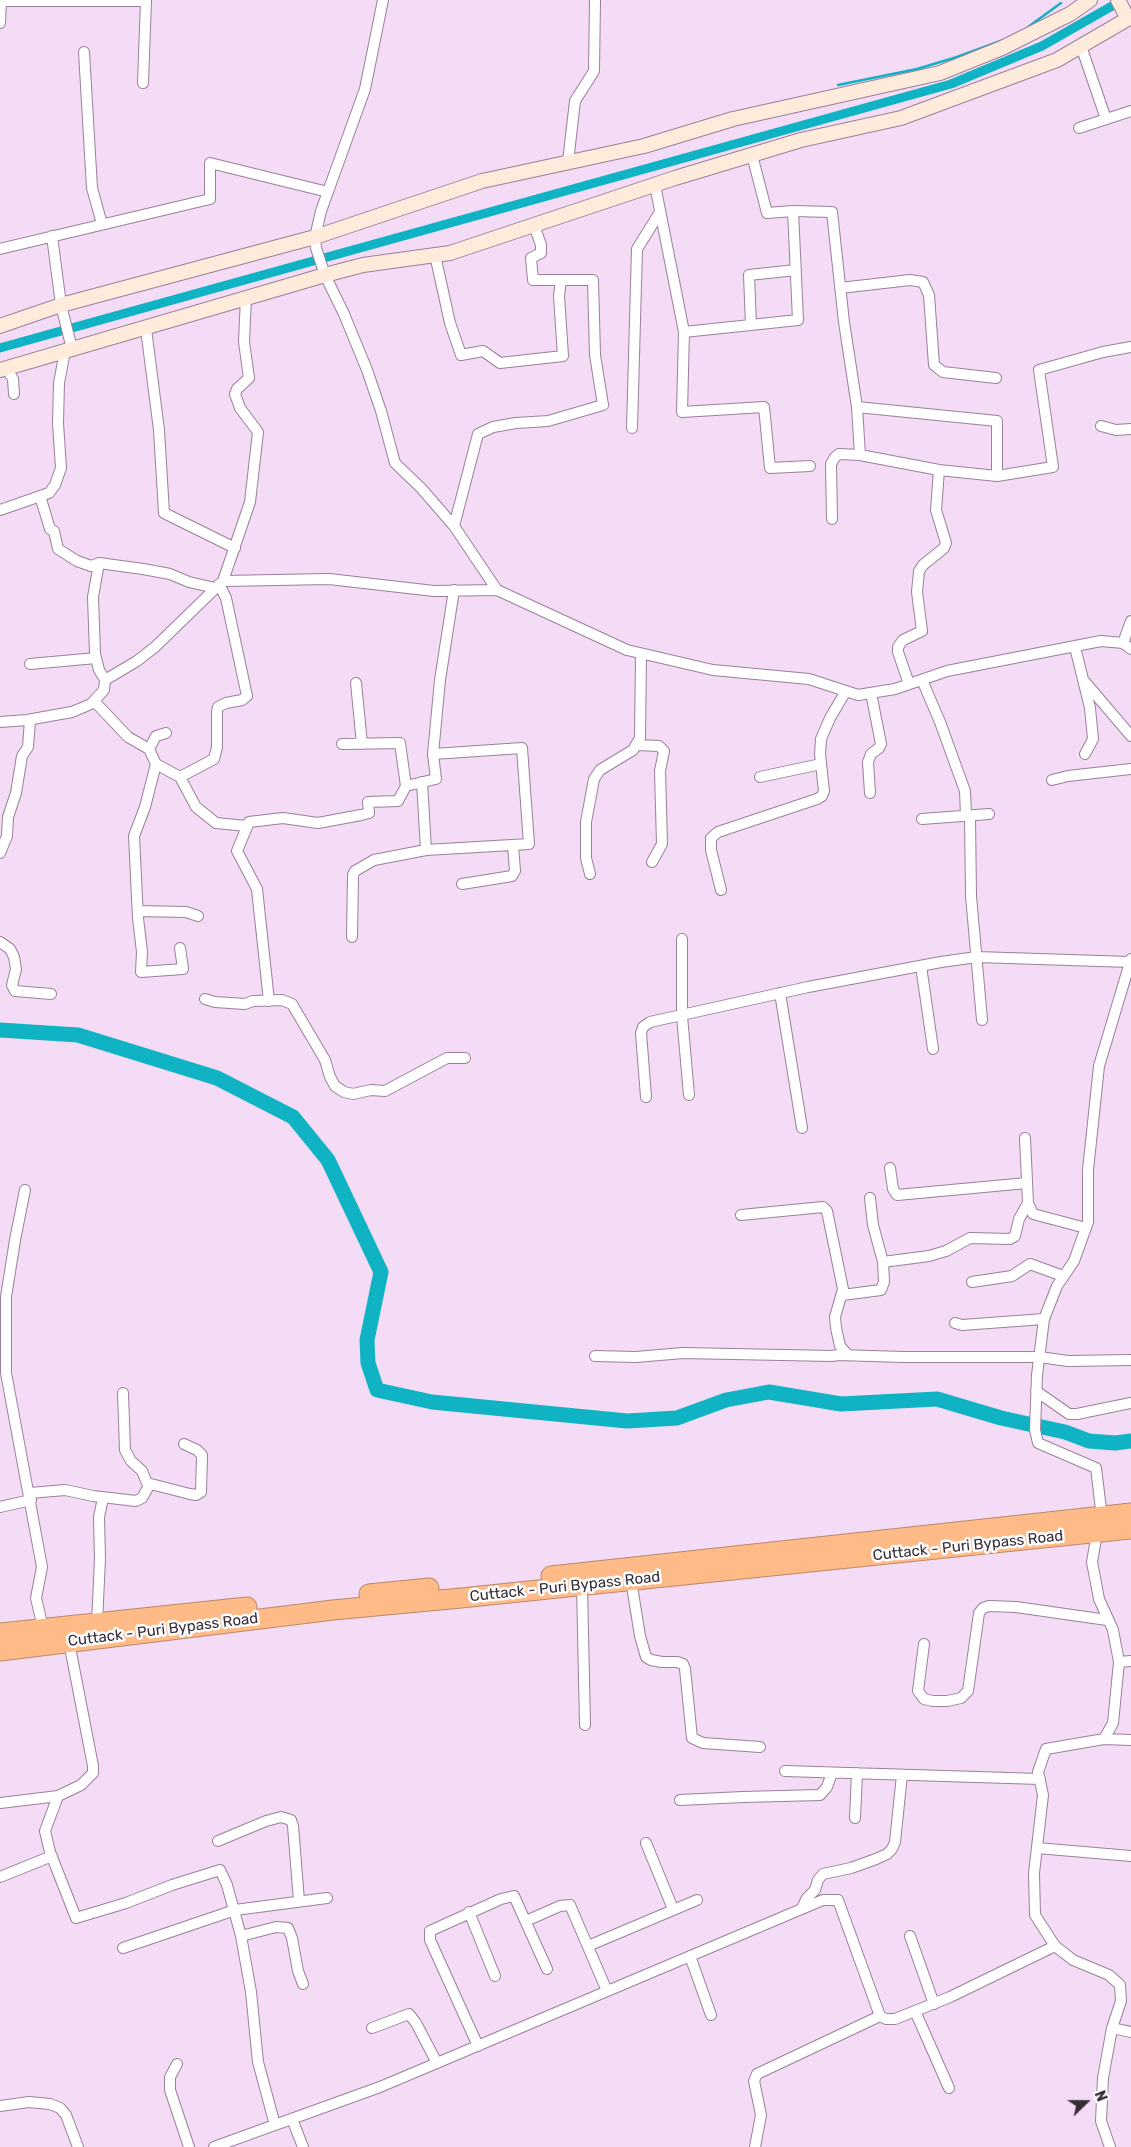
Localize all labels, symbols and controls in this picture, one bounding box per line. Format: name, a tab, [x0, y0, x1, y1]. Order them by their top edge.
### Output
street label: Cuttack - Puri Bypass Road	[872, 1527, 1064, 1565]
street label: Cuttack - Puri Bypass Road	[469, 1568, 661, 1606]
street label: Cuttack - Puri Bypass Road	[67, 1609, 259, 1651]
north arrow	[1061, 2077, 1111, 2127]
text: N	[1091, 2088, 1110, 2104]

